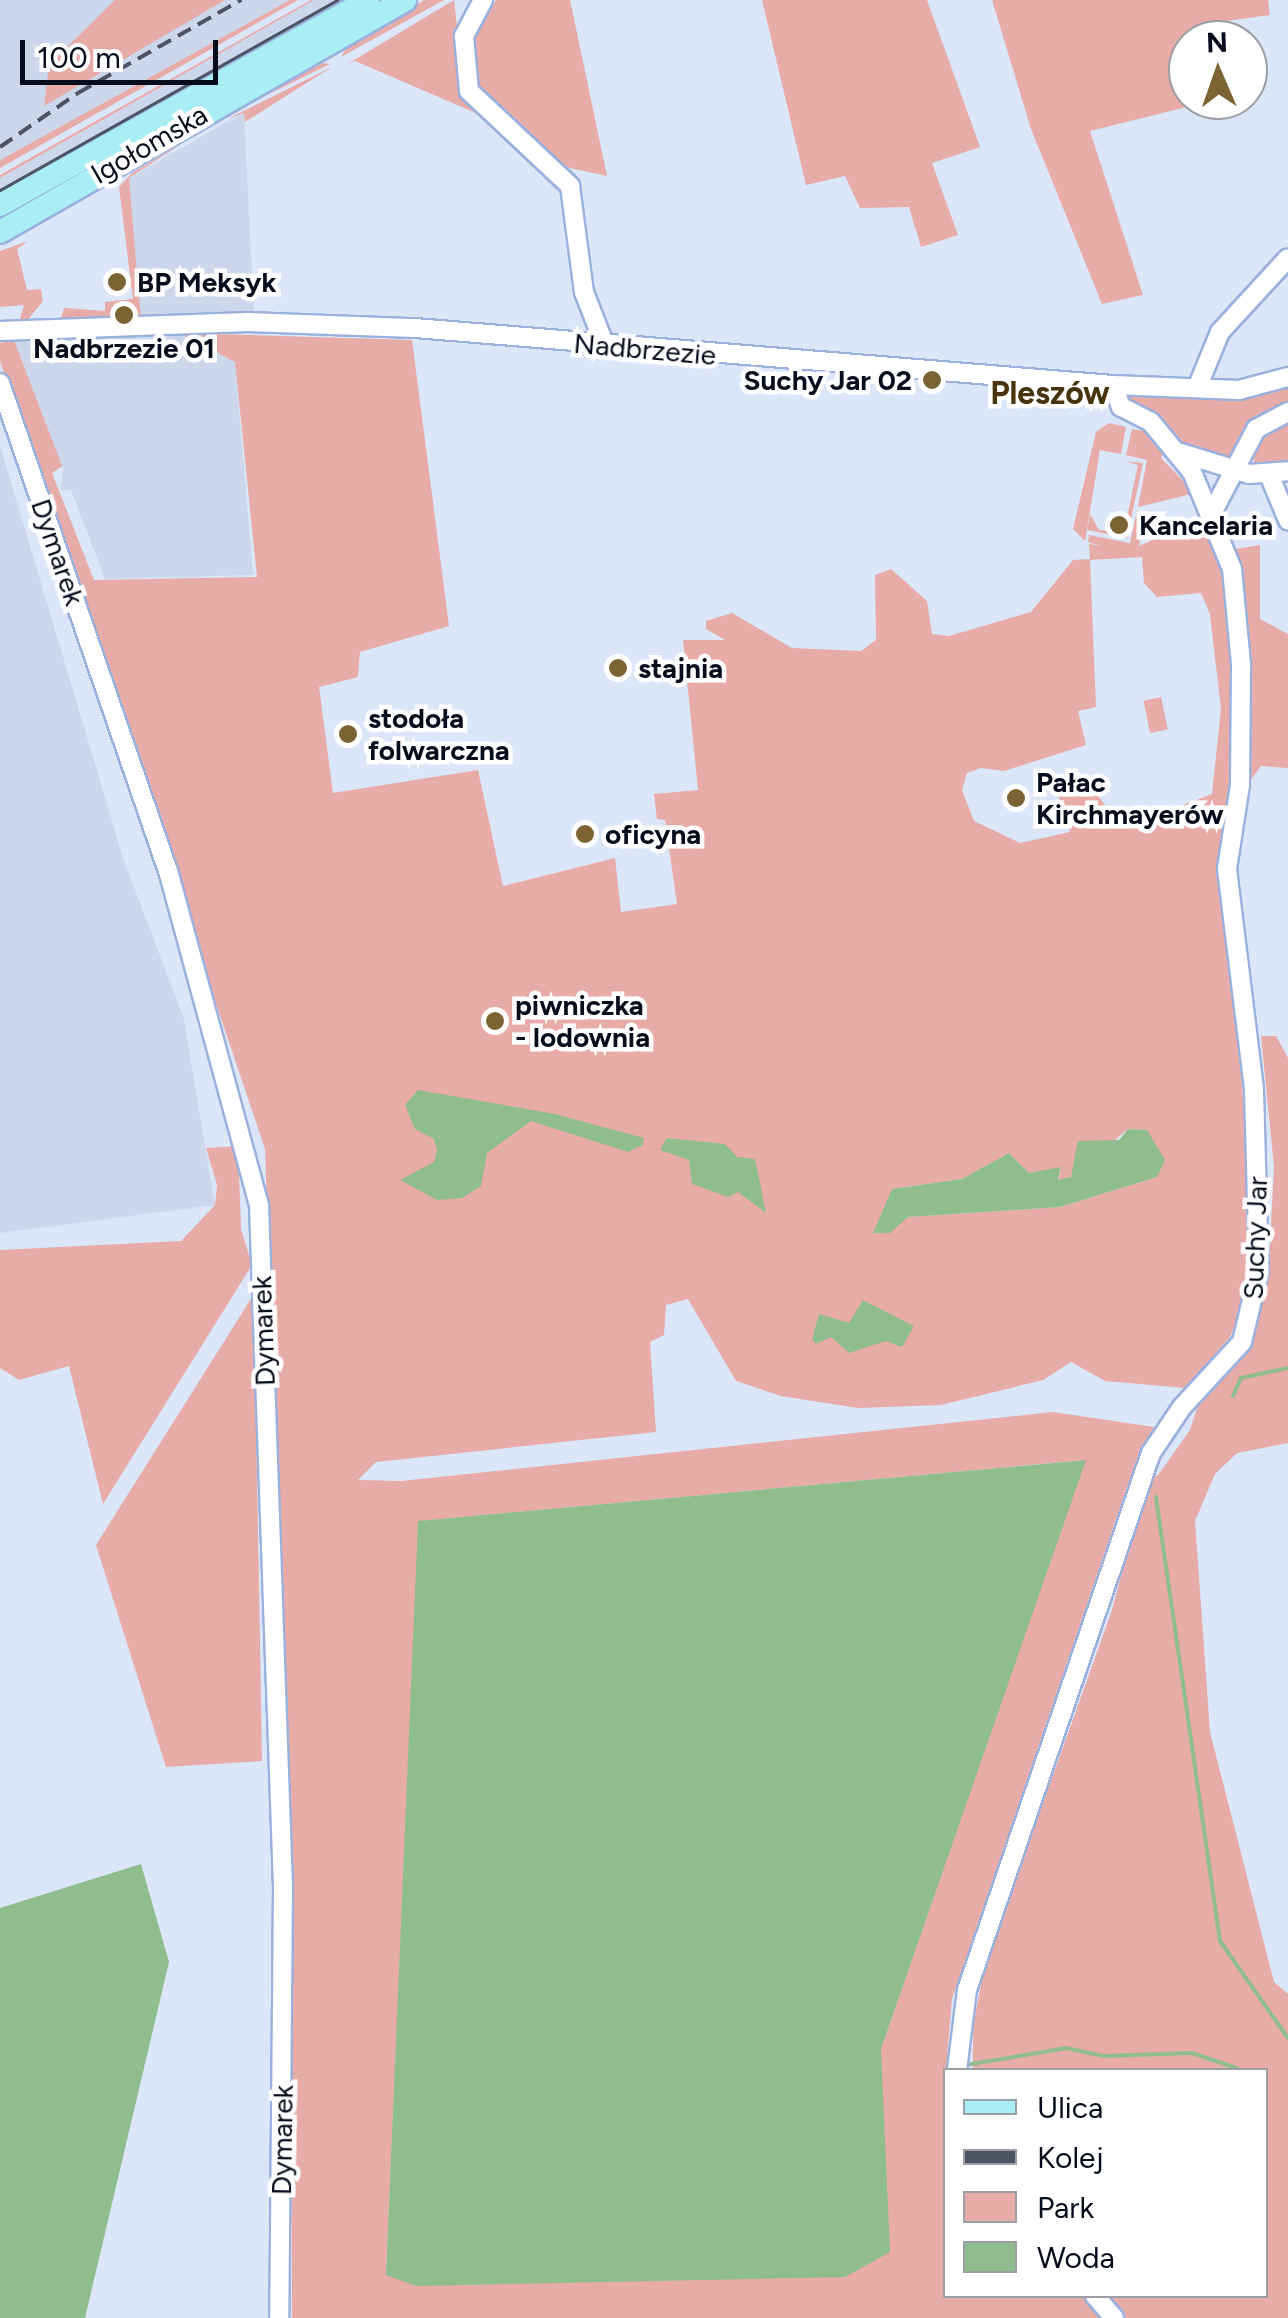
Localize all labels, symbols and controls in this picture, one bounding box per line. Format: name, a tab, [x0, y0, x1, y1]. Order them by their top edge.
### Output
scale bar	[25, 20, 222, 82]
north arrow	[1168, 20, 1268, 120]
text: N	[1206, 25, 1228, 59]
text: 100 m	[37, 39, 121, 76]
street label: Igołomska	[85, 97, 213, 191]
place label: BP Meksyk	[137, 265, 276, 299]
marker: BP Meksyk	[106, 271, 128, 293]
marker: Nadbrzezie 01	[113, 304, 135, 326]
street label: Nadbrzezie	[572, 326, 718, 372]
place label: Nadbrzezie 01	[33, 331, 215, 365]
place label: Suchy Jar 02	[743, 363, 912, 397]
marker: Suchy Jar 02	[921, 369, 943, 391]
district label: Pleszów	[990, 374, 1110, 412]
street label: Dymarek	[24, 494, 92, 610]
place label: Kancelaria	[1139, 508, 1273, 542]
marker: Kancelaria	[1108, 514, 1130, 536]
place label: stajnia	[638, 651, 723, 685]
marker: stajnia	[607, 657, 629, 679]
place label: stodoła folwarczna	[368, 701, 510, 767]
marker: stodoła folwarczna	[337, 723, 359, 745]
place label: Pałac Kirchmayerów	[1036, 765, 1224, 831]
marker: Pałac Kirchmayerów	[1005, 787, 1027, 809]
place label: oficyna	[605, 817, 701, 851]
marker: oficyna	[574, 823, 596, 845]
place label: piwniczka - lodownia	[515, 988, 650, 1054]
marker: piwniczka - lodownia	[484, 1010, 506, 1032]
street label: Suchy Jar	[1236, 1176, 1274, 1300]
street label: Dymarek	[244, 1275, 282, 1387]
legend	[943, 2068, 1268, 2298]
street label: Dymarek	[264, 2084, 300, 2196]
text: Ulica	[1037, 2089, 1103, 2126]
text: Kolej	[1037, 2139, 1104, 2176]
text: Park	[1037, 2189, 1094, 2226]
text: Woda	[1037, 2239, 1115, 2276]

